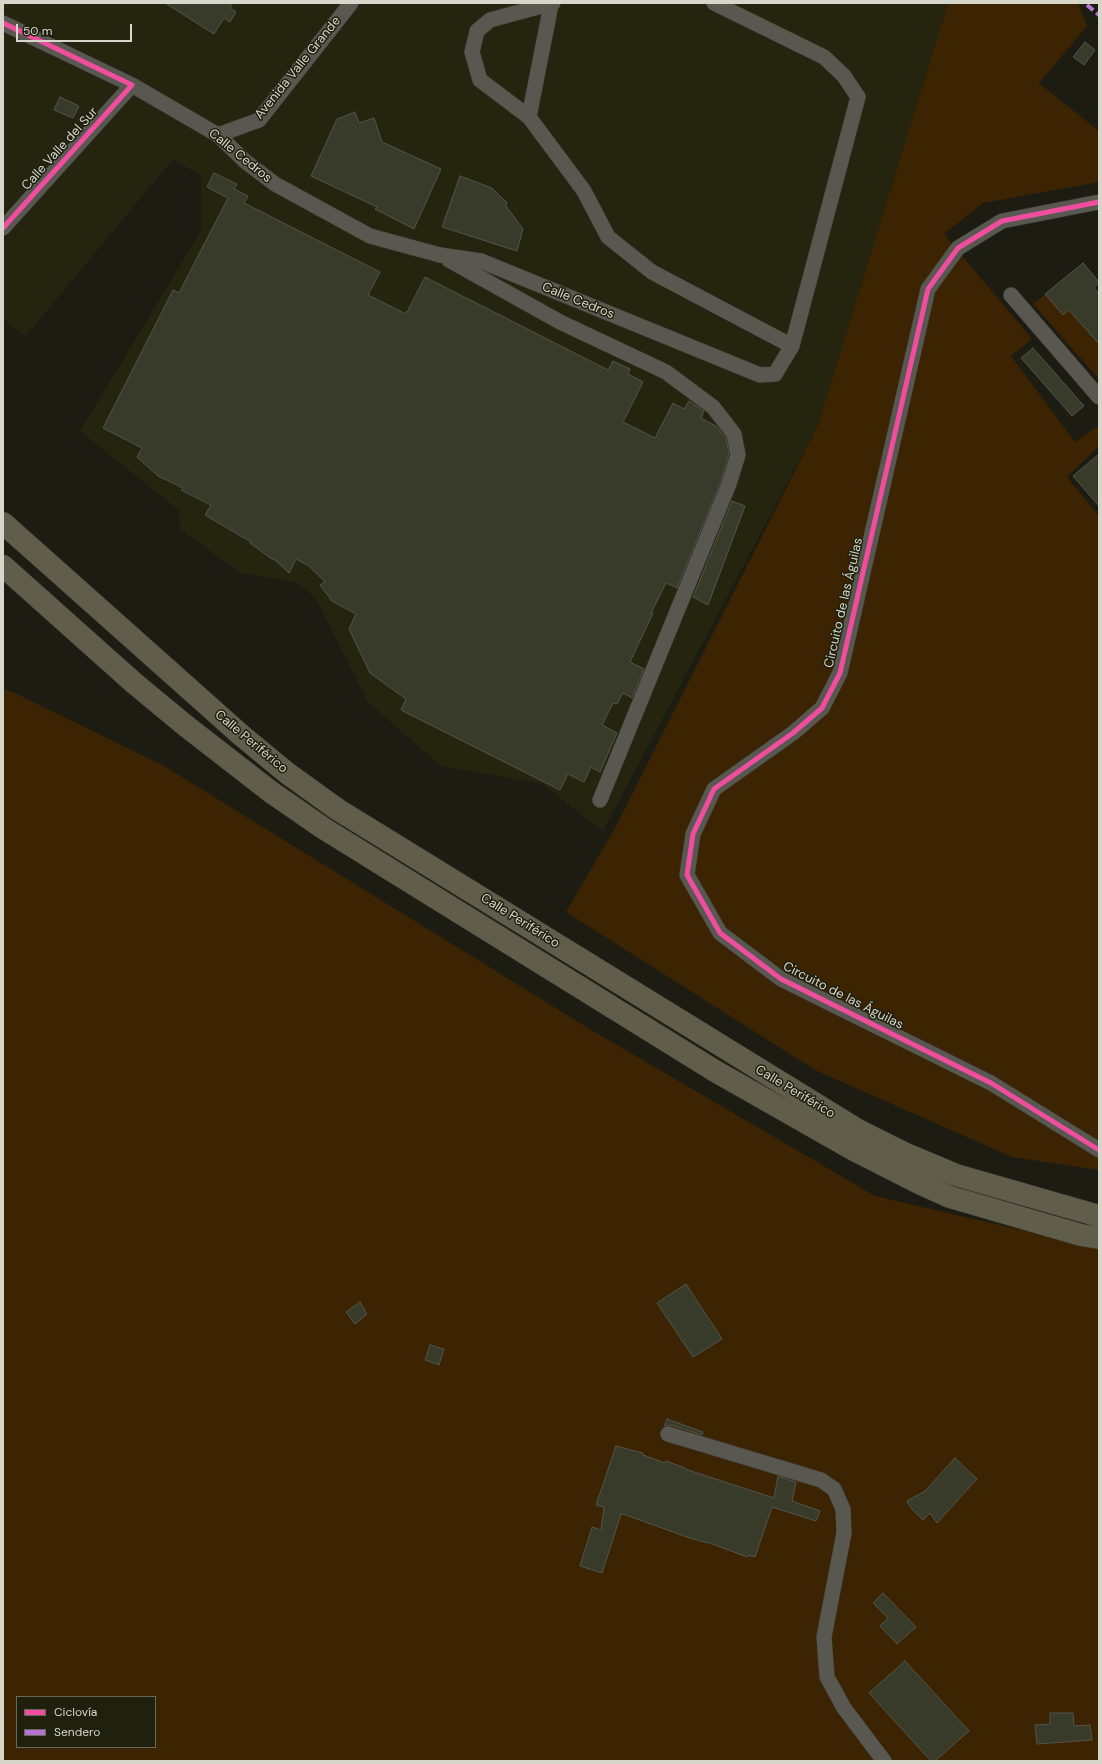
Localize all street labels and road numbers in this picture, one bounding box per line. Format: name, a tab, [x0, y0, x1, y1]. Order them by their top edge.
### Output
street label: Avenida Valle Grande	[252, 14, 344, 122]
street label: Calle Valle del Sur	[19, 104, 101, 194]
street label: Calle Cedros	[205, 126, 275, 186]
street label: Calle Cedros	[540, 279, 616, 323]
street label: Circuito de las Águilas	[821, 536, 867, 670]
street label: Calle Periférico	[211, 707, 291, 777]
street label: Calle Periférico	[478, 891, 562, 951]
street label: Circuito de las Águilas	[780, 959, 906, 1033]
street label: Calle Periférico	[752, 1062, 838, 1122]

